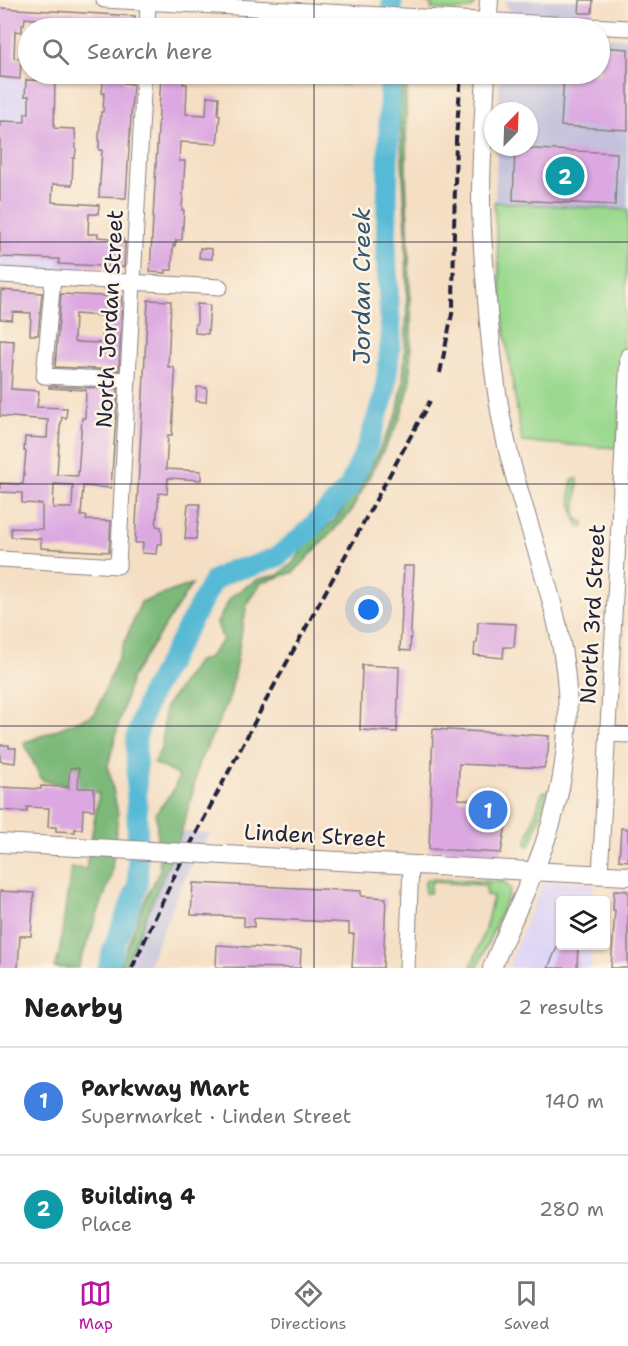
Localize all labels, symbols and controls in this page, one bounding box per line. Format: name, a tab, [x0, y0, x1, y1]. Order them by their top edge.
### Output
search box	[18, 18, 610, 84]
icon: search	[39, 35, 72, 68]
text: Search here	[87, 37, 213, 66]
north arrow	[484, 102, 538, 156]
pin: 2	[546, 154, 584, 198]
water label: Jordan Creek	[346, 207, 378, 365]
street label: North Jordan Street	[89, 209, 130, 429]
street label: North 3rd Street	[573, 523, 612, 705]
your location	[354, 595, 383, 624]
pin: 1	[468, 788, 508, 832]
street label: Linden Street	[243, 817, 387, 854]
map controls	[556, 896, 610, 950]
button: layers	[556, 896, 610, 950]
text: Nearby	[24, 990, 123, 1025]
text: 2 results	[518, 994, 604, 1020]
text: Parkway Mart	[81, 1074, 249, 1103]
text: 1	[39, 1088, 48, 1114]
text: 140 m	[545, 1088, 604, 1114]
text: Supermarket · Linden Street	[81, 1103, 352, 1129]
text: Building 4	[81, 1182, 195, 1211]
text: 2	[37, 1196, 51, 1222]
text: 280 m	[539, 1196, 604, 1222]
text: Place	[81, 1211, 132, 1237]
tab: Map	[79, 1277, 113, 1334]
tab: Directions	[270, 1277, 347, 1334]
tab: Saved	[504, 1277, 549, 1334]

